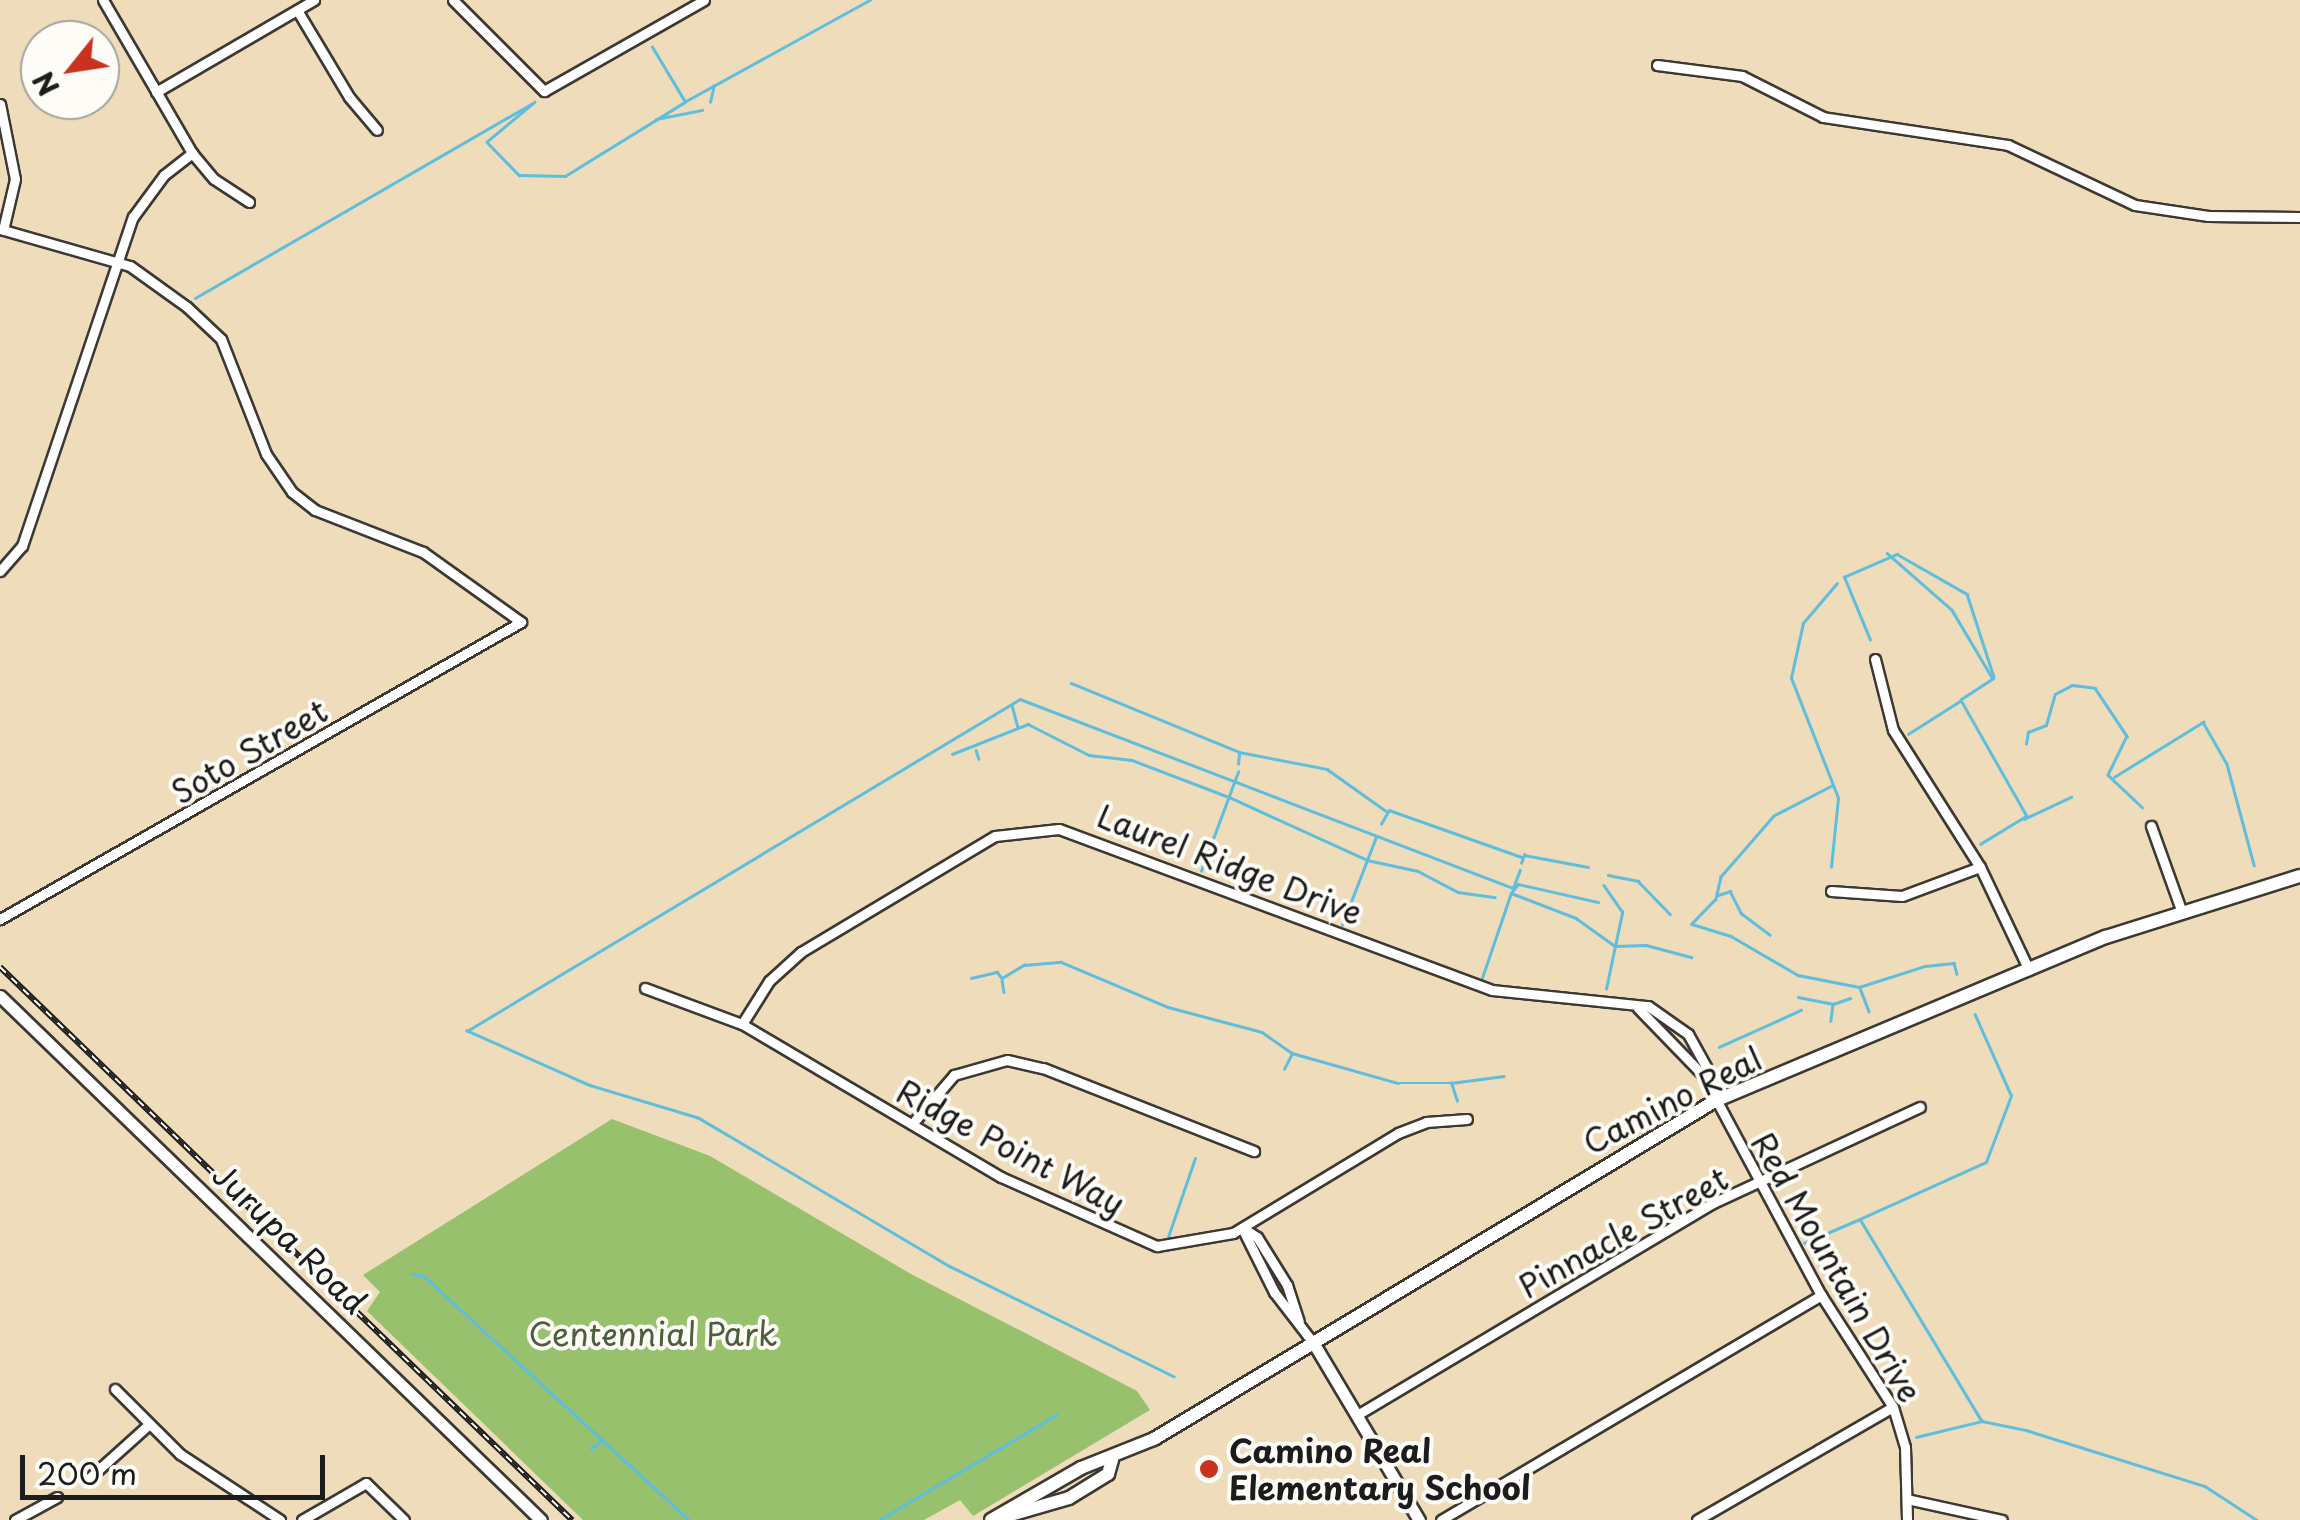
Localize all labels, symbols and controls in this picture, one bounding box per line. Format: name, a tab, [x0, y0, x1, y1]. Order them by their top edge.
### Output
north arrow	[20, 20, 120, 120]
text: N	[21, 64, 69, 105]
street label: Soto Street	[164, 691, 334, 811]
street label: Laurel Ridge Drive	[1092, 796, 1368, 932]
street label: Camino Real	[1576, 1039, 1768, 1161]
street label: Ridge Point Way	[891, 1071, 1131, 1223]
street label: Red Mountain Drive	[1743, 1124, 1931, 1410]
street label: Jurupa Road	[206, 1156, 374, 1320]
street label: Pinnacle Street	[1510, 1158, 1736, 1306]
park label: Centennial Park	[529, 1314, 777, 1352]
place label: Camino Real Elementary School	[1229, 1432, 1530, 1507]
scale bar	[25, 1435, 330, 1497]
text: 200 m	[37, 1450, 137, 1495]
marker: Camino Real Elementary School	[1198, 1458, 1220, 1480]

